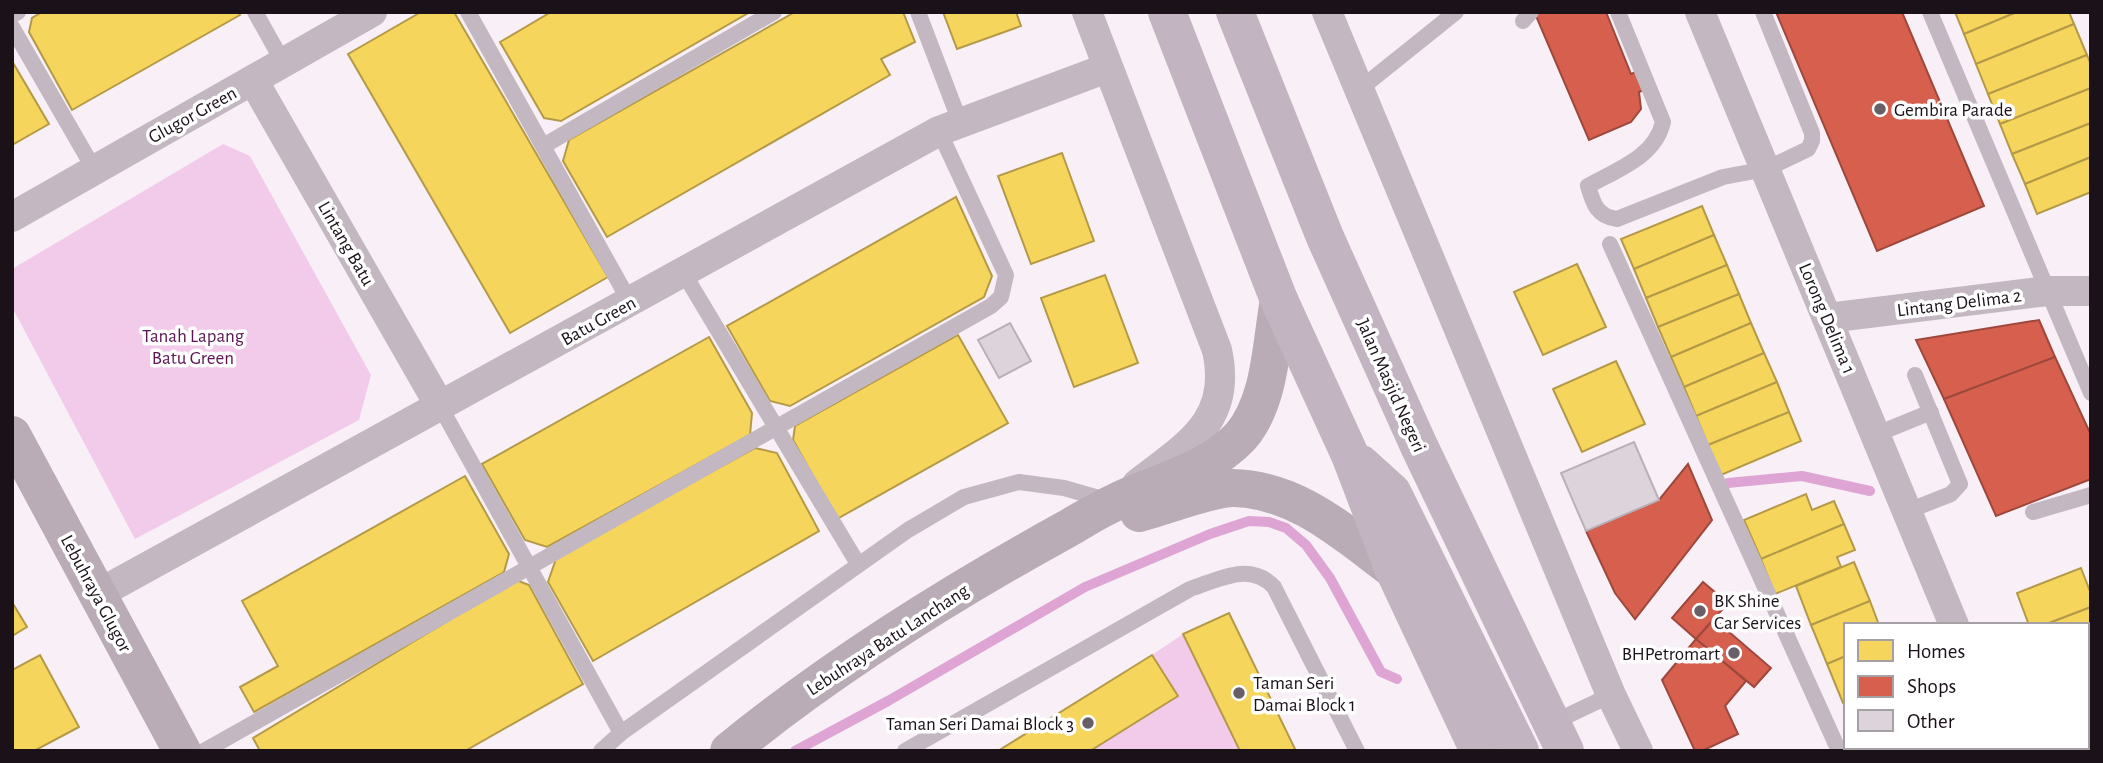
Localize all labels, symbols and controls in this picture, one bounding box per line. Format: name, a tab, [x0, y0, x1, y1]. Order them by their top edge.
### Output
street label: Glugor Green	[145, 83, 240, 147]
marker: Gembira Parade	[1872, 101, 1888, 117]
place label: Gembira Parade	[1894, 101, 2012, 120]
street label: Lintang Batu	[314, 198, 378, 289]
street label: Lorong Delima 1	[1795, 260, 1858, 377]
street label: Lintang Delima 2	[1896, 286, 2023, 321]
street label: Batu Green	[558, 293, 639, 350]
street label: Jalan Masjid Negeri	[1353, 316, 1429, 455]
park label: Tanah Lapang Batu Green	[142, 327, 245, 368]
street label: Lebuhraya Glugor	[57, 532, 135, 656]
street label: Lebuhraya Batu Lanchang	[803, 580, 973, 700]
place label: BK Shine Car Services	[1714, 592, 1801, 633]
marker: BK Shine Car Services	[1692, 603, 1708, 619]
legend	[1844, 623, 2089, 749]
text: Homes	[1907, 641, 1965, 662]
place label: BHPetromart	[1622, 645, 1720, 664]
marker: BHPetromart	[1726, 645, 1742, 661]
place label: Taman Seri Damai Block 1	[1253, 674, 1355, 715]
text: Shops	[1907, 676, 1956, 697]
marker: Taman Seri Damai Block 1	[1231, 685, 1247, 701]
text: Other	[1907, 711, 1955, 732]
place label: Taman Seri Damai Block 3	[886, 715, 1074, 734]
marker: Taman Seri Damai Block 3	[1080, 715, 1096, 731]

